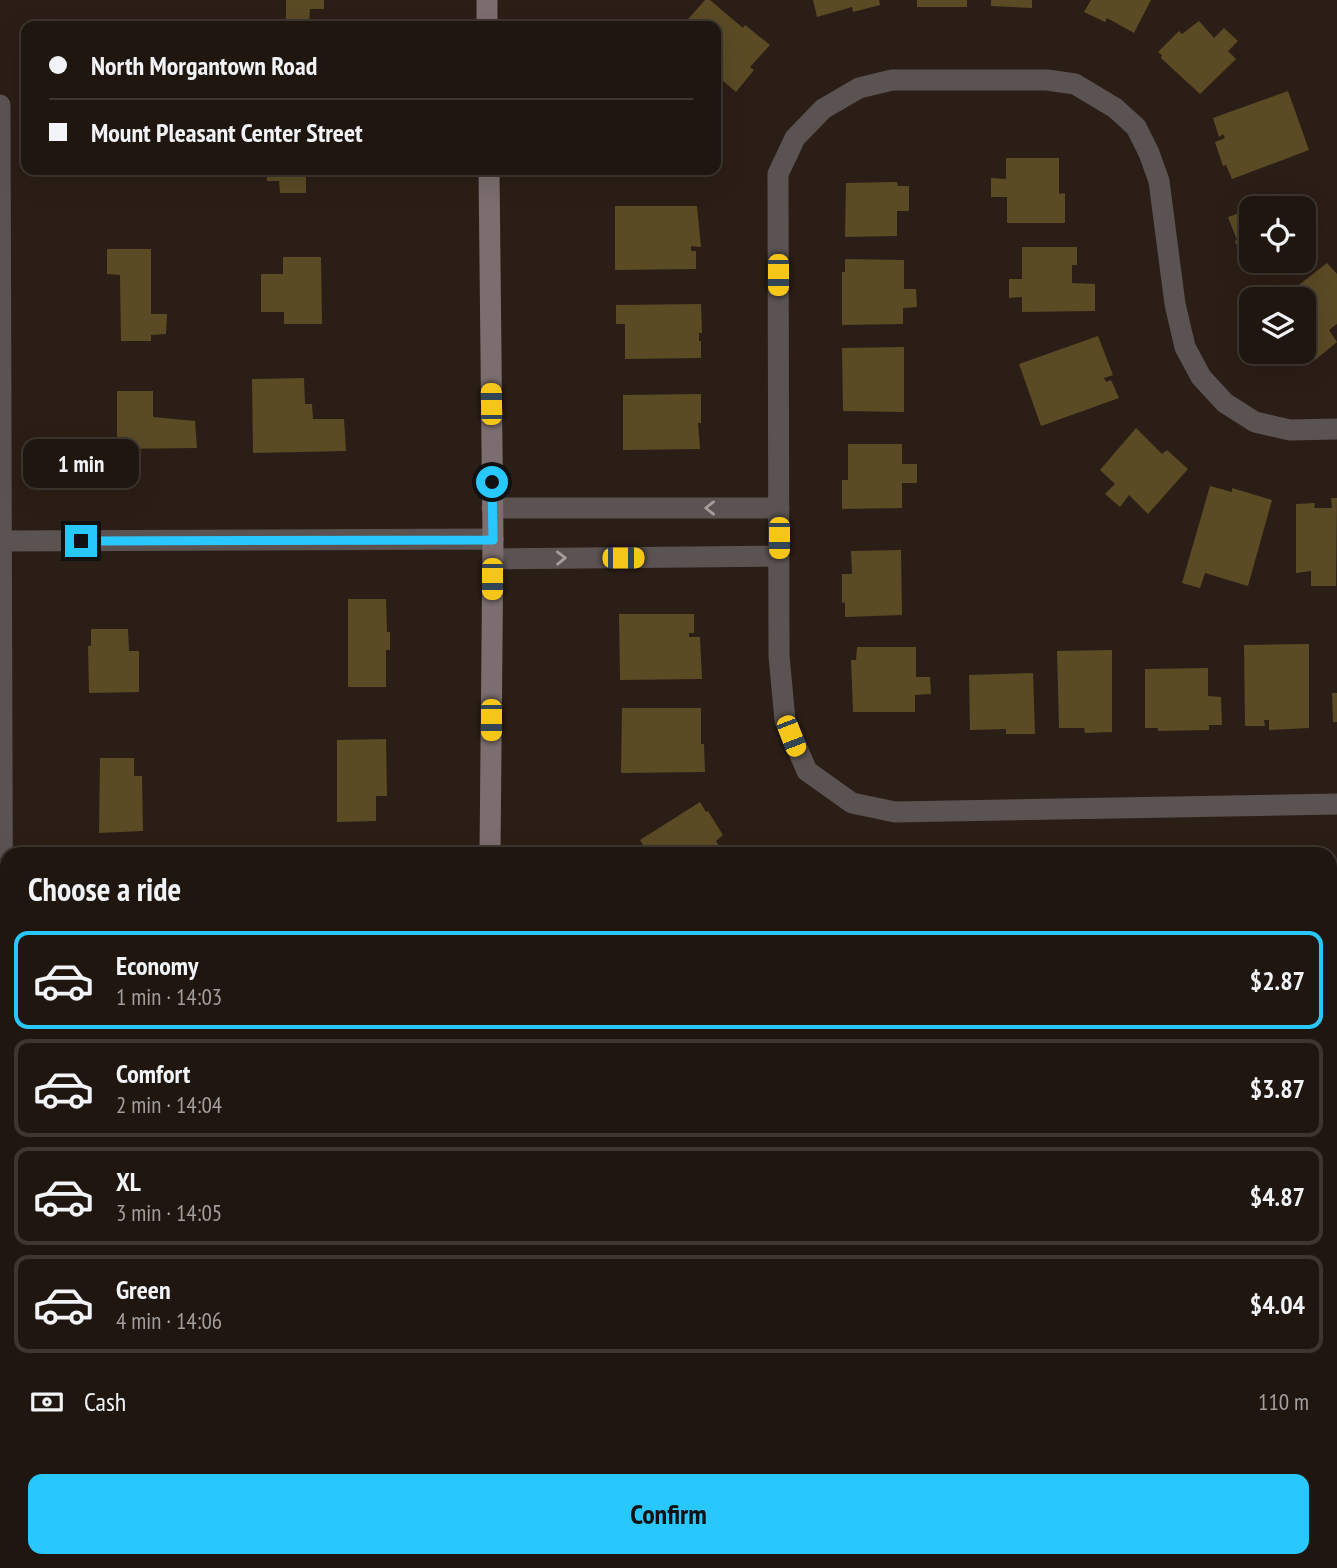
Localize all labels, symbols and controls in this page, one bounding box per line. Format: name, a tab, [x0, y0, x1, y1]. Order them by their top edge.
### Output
text: North Morgantown Road	[91, 49, 317, 82]
text: Mount Pleasant Center Street	[91, 116, 363, 149]
map controls	[1239, 196, 1316, 364]
button: locate	[1239, 196, 1316, 273]
car	[768, 254, 789, 296]
button: layers	[1239, 287, 1316, 364]
car	[481, 383, 502, 425]
callout: 1 min	[23, 440, 139, 489]
text: 1 min	[58, 449, 104, 478]
route start	[476, 466, 508, 498]
one-way arrow	[705, 500, 715, 516]
car	[769, 517, 790, 559]
route end	[65, 525, 97, 557]
car	[603, 548, 645, 569]
one-way arrow	[556, 550, 567, 566]
car	[482, 558, 503, 600]
car	[481, 699, 502, 741]
car	[774, 713, 809, 759]
text: Choose a ride	[28, 868, 181, 910]
icon: car	[32, 949, 95, 1012]
text: Economy	[116, 949, 198, 982]
text: $2.87	[1250, 964, 1305, 997]
text: 1 min · 14:03	[116, 982, 222, 1011]
icon: car	[32, 1057, 95, 1120]
text: Comfort	[116, 1057, 190, 1090]
text: $3.87	[1250, 1072, 1305, 1105]
text: 2 min · 14:04	[116, 1090, 222, 1119]
icon: car	[32, 1165, 95, 1228]
text: XL	[116, 1165, 141, 1198]
text: $4.87	[1250, 1180, 1305, 1213]
text: 3 min · 14:05	[116, 1198, 222, 1227]
icon: car	[32, 1273, 95, 1336]
text: Green	[116, 1273, 171, 1306]
text: $4.04	[1250, 1288, 1305, 1321]
text: 4 min · 14:06	[116, 1306, 222, 1335]
icon: cash	[28, 1383, 66, 1421]
text: Cash	[84, 1385, 126, 1418]
text: 110 m	[1258, 1387, 1309, 1416]
button: Confirm	[28, 1474, 1309, 1554]

